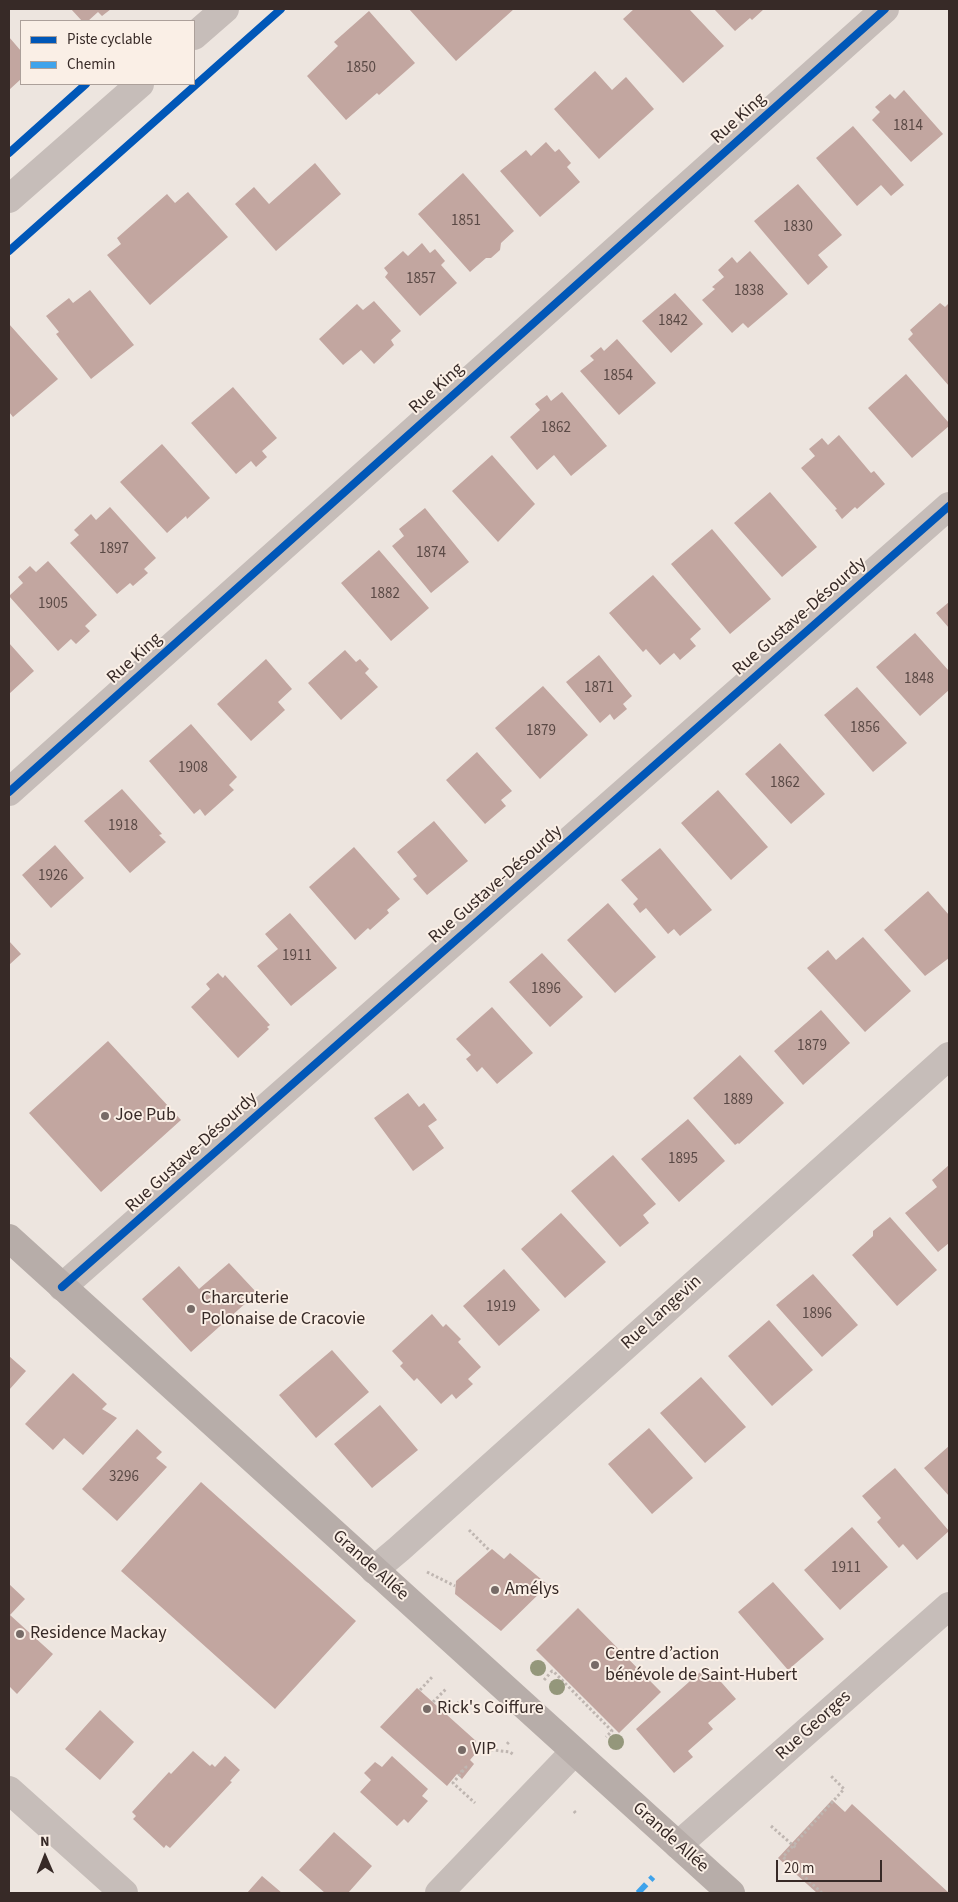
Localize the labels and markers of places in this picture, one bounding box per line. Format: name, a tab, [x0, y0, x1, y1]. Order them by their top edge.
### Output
place label: Joe Pub	[115, 1105, 176, 1127]
marker: Joe Pub	[99, 1110, 111, 1122]
place label: Charcuterie Polonaise de Cracovie	[201, 1288, 365, 1330]
marker: Charcuterie Polonaise de Cracovie	[185, 1303, 197, 1315]
place label: Amélys	[505, 1579, 559, 1601]
marker: Amélys	[489, 1584, 501, 1596]
place label: Residence Mackay	[30, 1623, 167, 1645]
marker: Residence Mackay	[14, 1628, 26, 1640]
place label: Centre d’action bénévole de Saint-Hubert	[605, 1644, 797, 1686]
marker: Centre d’action bénévole de Saint-Hubert	[589, 1659, 601, 1671]
place label: Rick's Coiffure	[437, 1698, 544, 1720]
marker: Rick's Coiffure	[421, 1703, 433, 1715]
place label: VIP	[472, 1739, 496, 1761]
marker: VIP	[456, 1744, 468, 1756]

